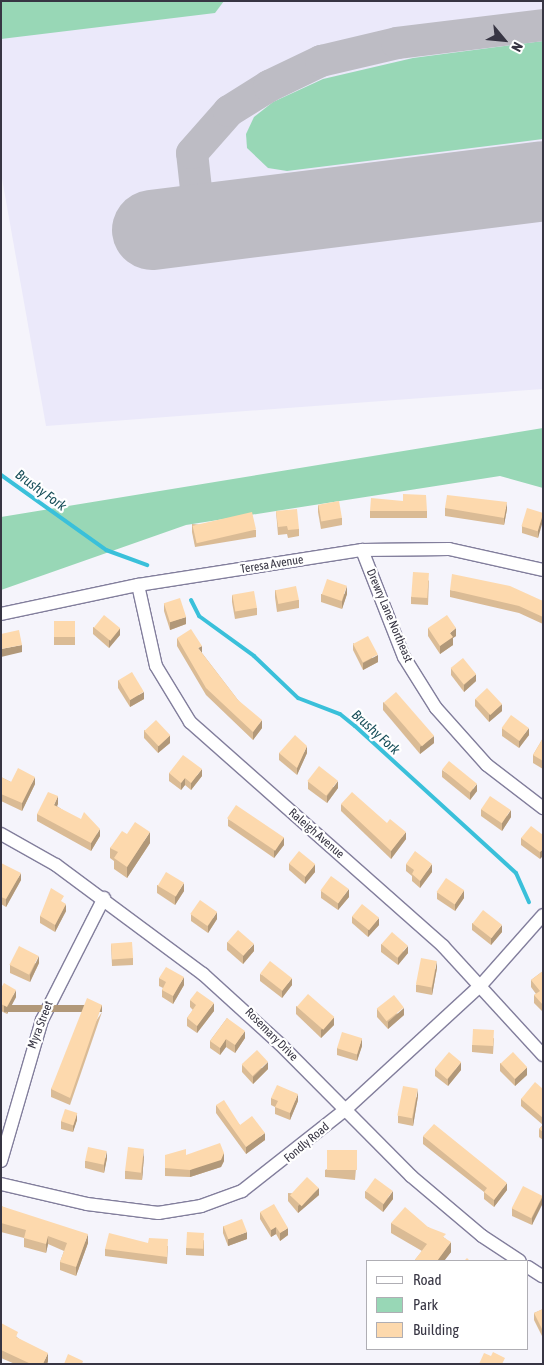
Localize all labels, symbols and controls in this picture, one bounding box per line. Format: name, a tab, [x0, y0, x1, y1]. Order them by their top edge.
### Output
north arrow	[479, 15, 529, 65]
text: N	[508, 40, 526, 54]
water label: Brushy Fork	[12, 466, 70, 514]
street label: Teresa Avenue	[239, 553, 305, 577]
street label: Drewry Lane Northeast	[363, 567, 415, 665]
water label: Brushy Fork	[348, 706, 404, 758]
street label: Raleigh Avenue	[285, 806, 347, 862]
street label: Myra Street	[25, 999, 57, 1051]
street label: Rosemary Drive	[242, 1006, 300, 1064]
street label: Fondly Road	[282, 1120, 332, 1166]
legend	[366, 1260, 529, 1350]
text: Road	[413, 1271, 442, 1288]
text: Park	[413, 1296, 438, 1313]
text: Building	[413, 1321, 459, 1338]

